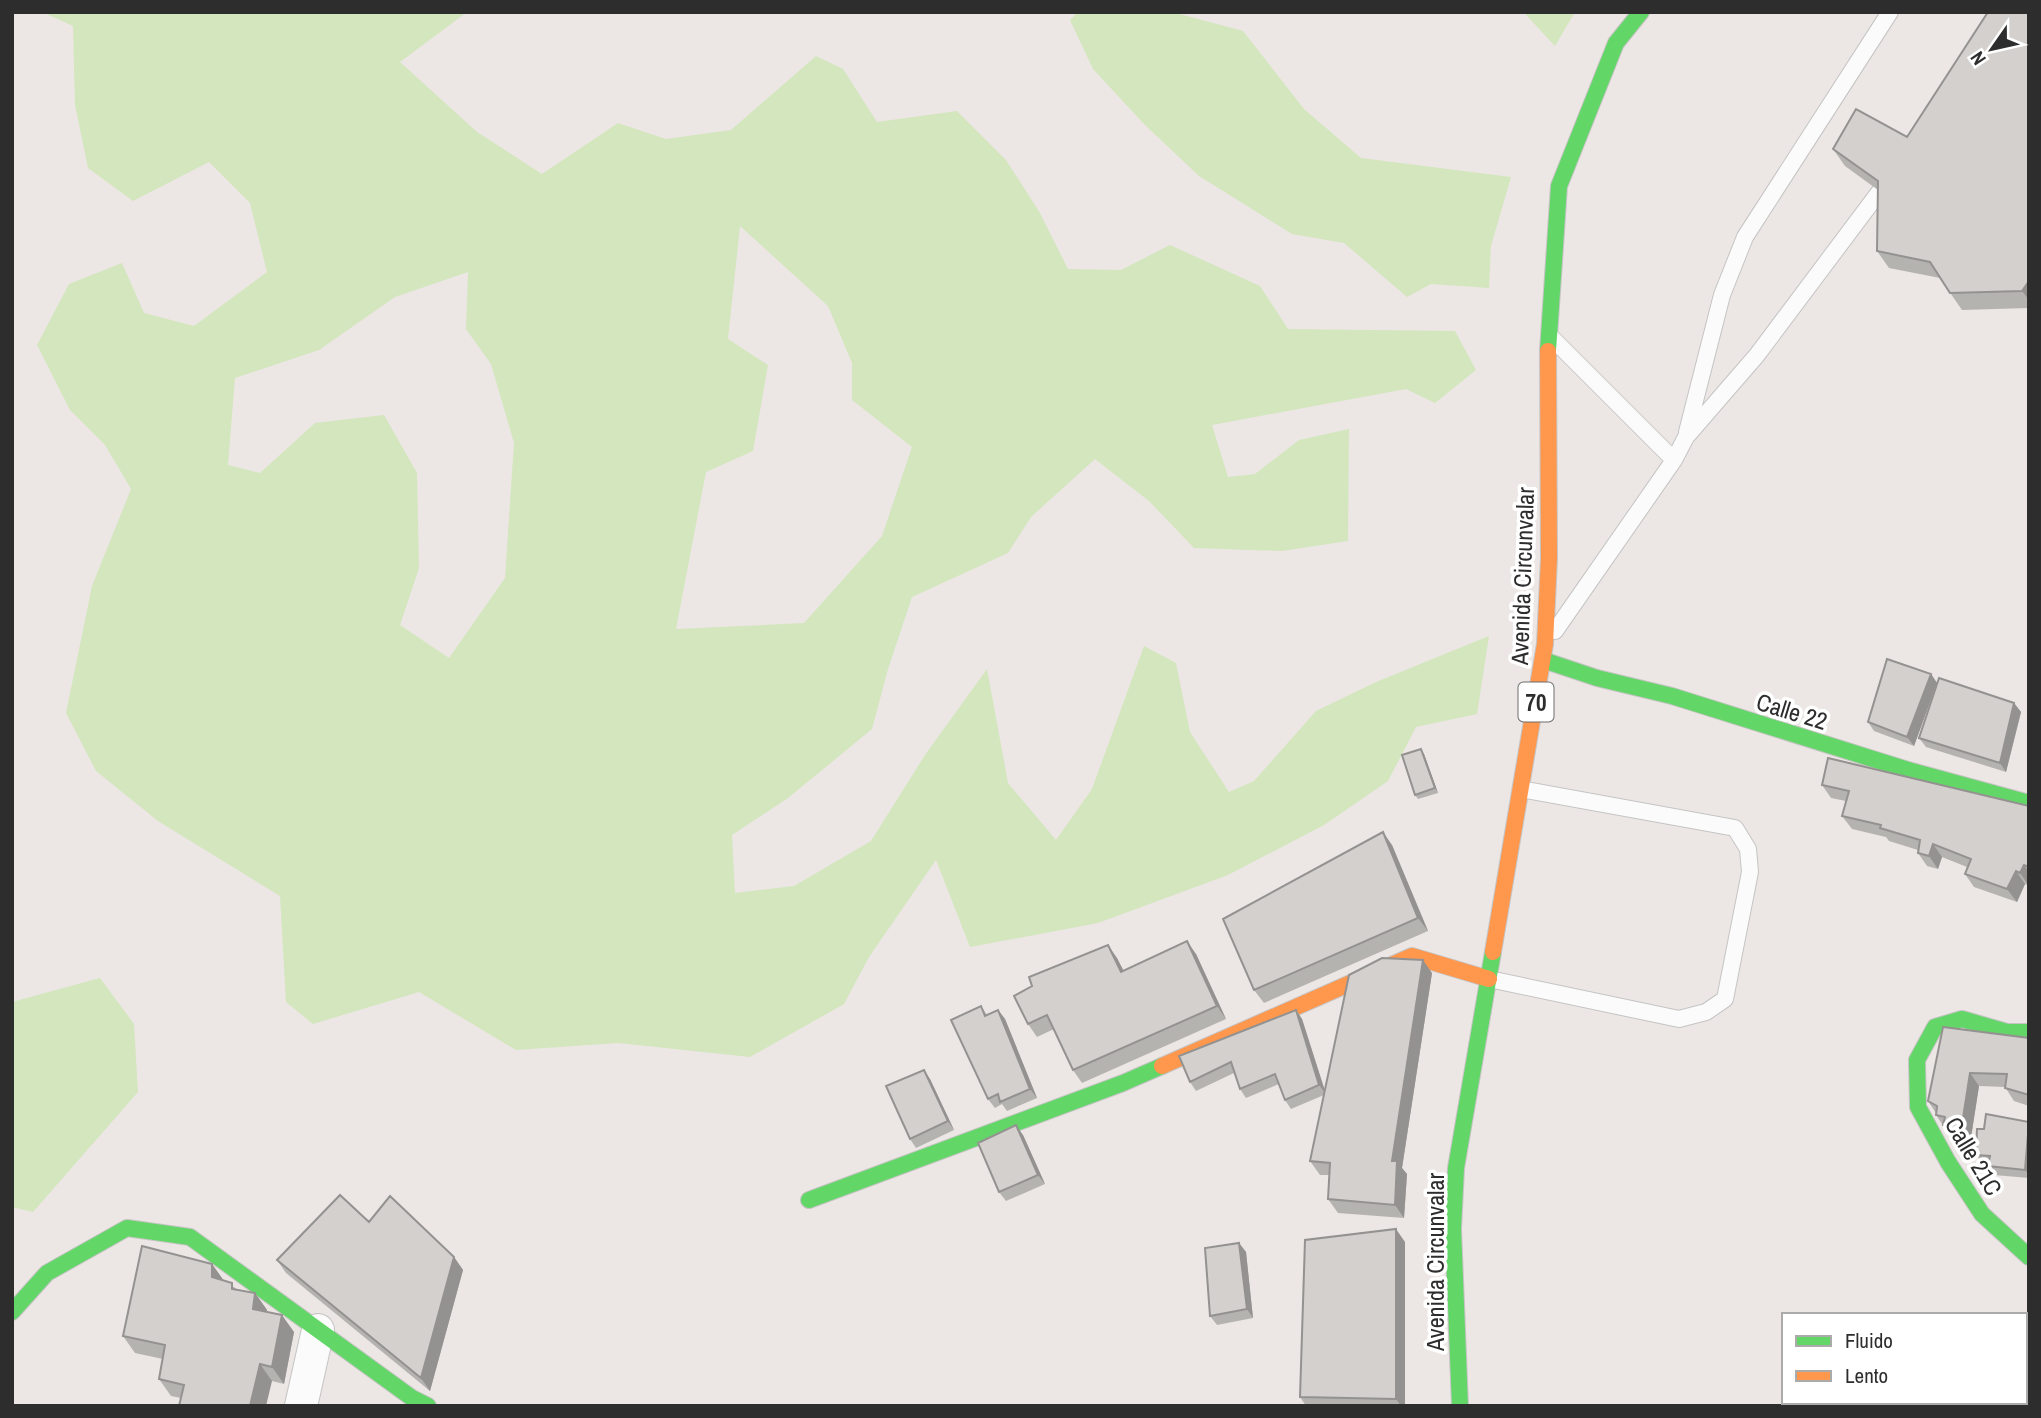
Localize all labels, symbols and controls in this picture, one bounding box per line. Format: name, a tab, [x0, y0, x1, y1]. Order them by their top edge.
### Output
north arrow	[1957, 14, 2027, 84]
text: N	[1964, 47, 1992, 70]
street label: Avenida Circunvalar	[1503, 486, 1541, 666]
road number: 70	[1518, 682, 1554, 722]
street label: Calle 22	[1753, 685, 1831, 737]
street label: Calle 21C	[1938, 1111, 2010, 1201]
street label: Avenida Circunvalar	[1419, 1173, 1451, 1352]
legend	[1782, 1313, 2027, 1404]
text: Fluido	[1845, 1326, 1893, 1355]
text: Lento	[1845, 1361, 1888, 1390]

